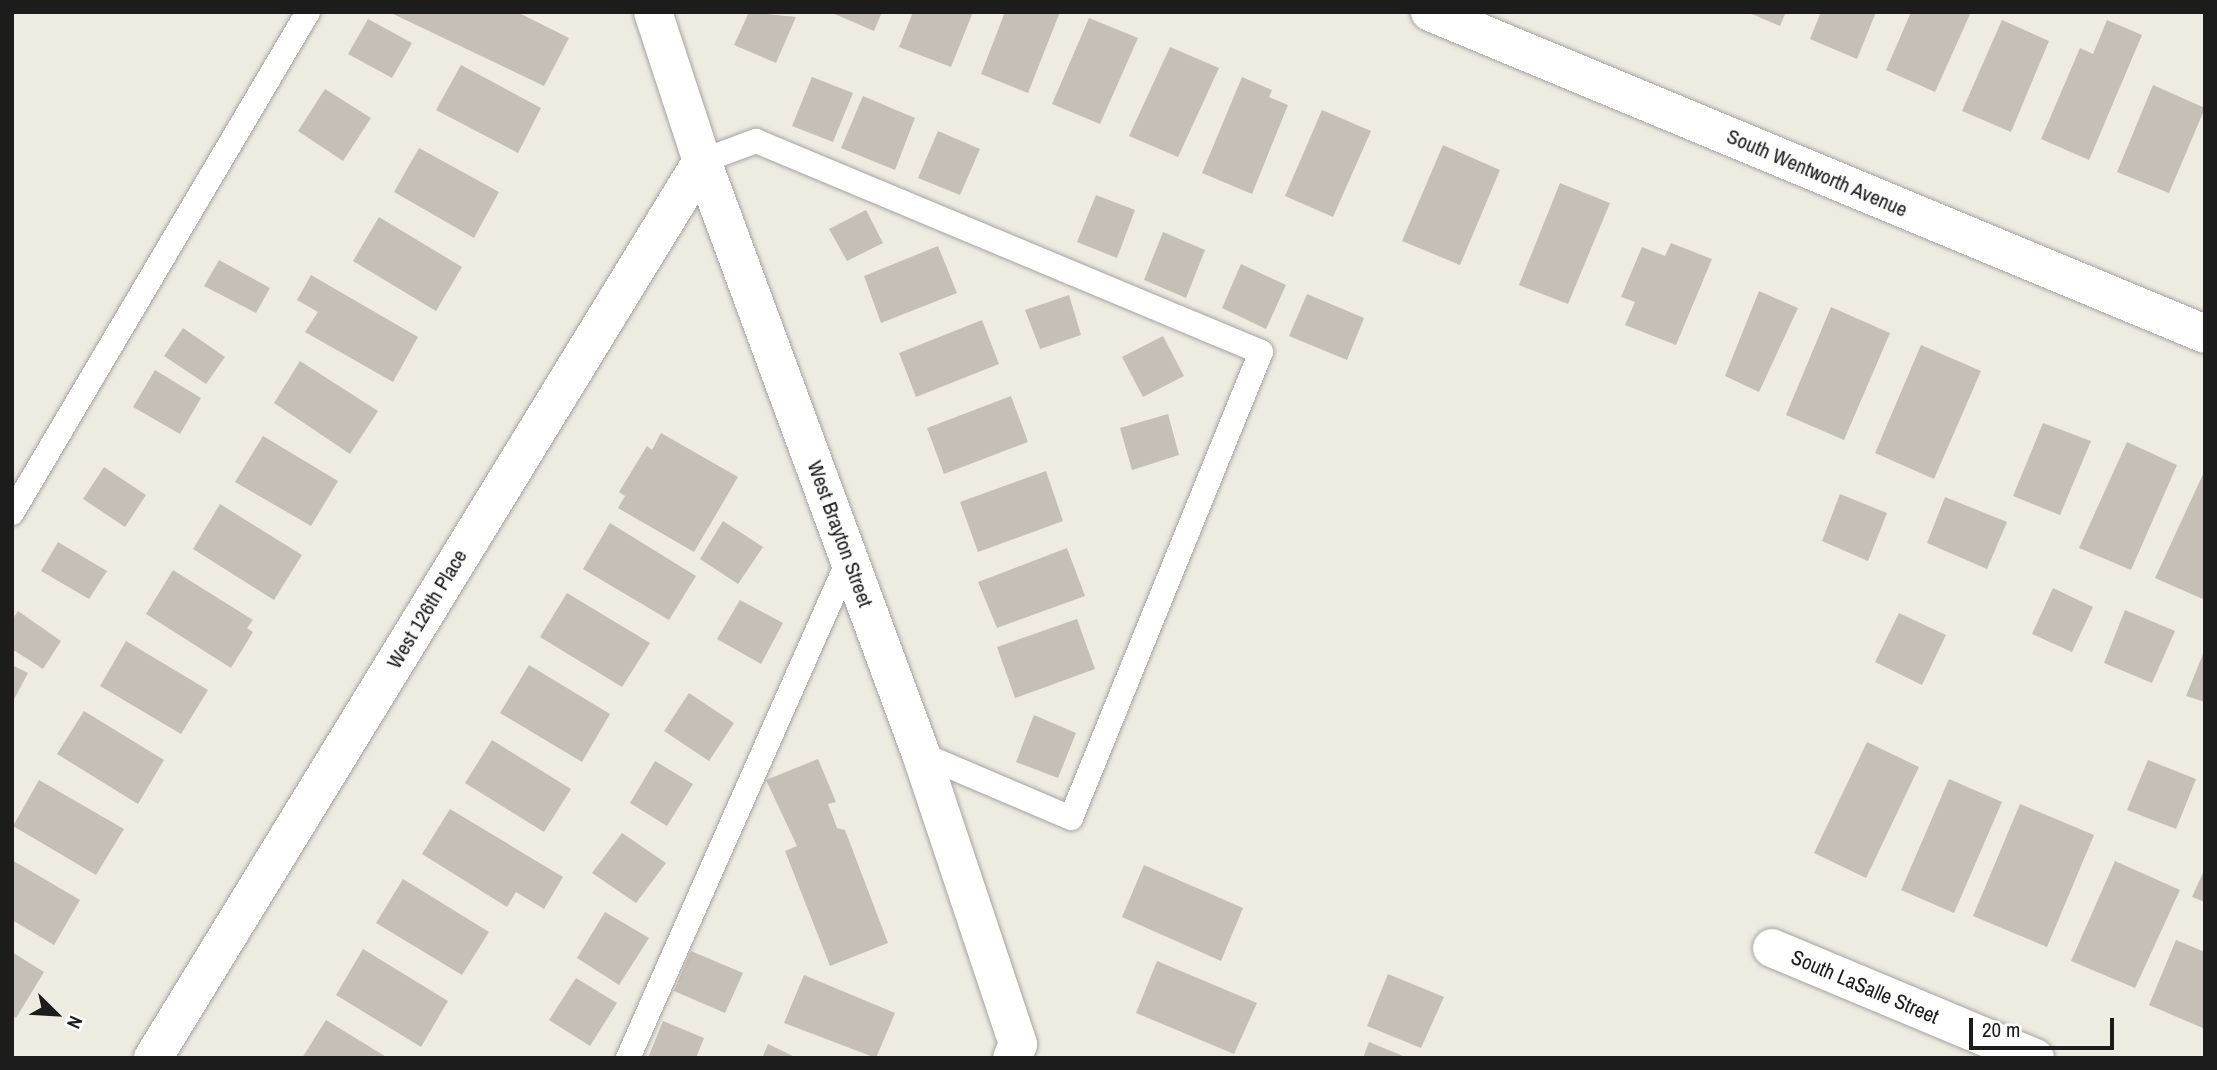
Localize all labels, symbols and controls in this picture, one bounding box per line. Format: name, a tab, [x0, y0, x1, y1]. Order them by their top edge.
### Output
street label: South Wentworth Avenue	[1722, 123, 1912, 223]
street label: West Brayton Street	[802, 457, 878, 611]
street label: West 126th Place	[382, 545, 472, 673]
street label: South LaSalle Street	[1787, 945, 1943, 1029]
north arrow	[21, 979, 91, 1049]
scale bar	[1972, 1004, 2117, 1048]
text: N	[61, 1012, 89, 1033]
text: 20 m	[1982, 1015, 2020, 1044]

